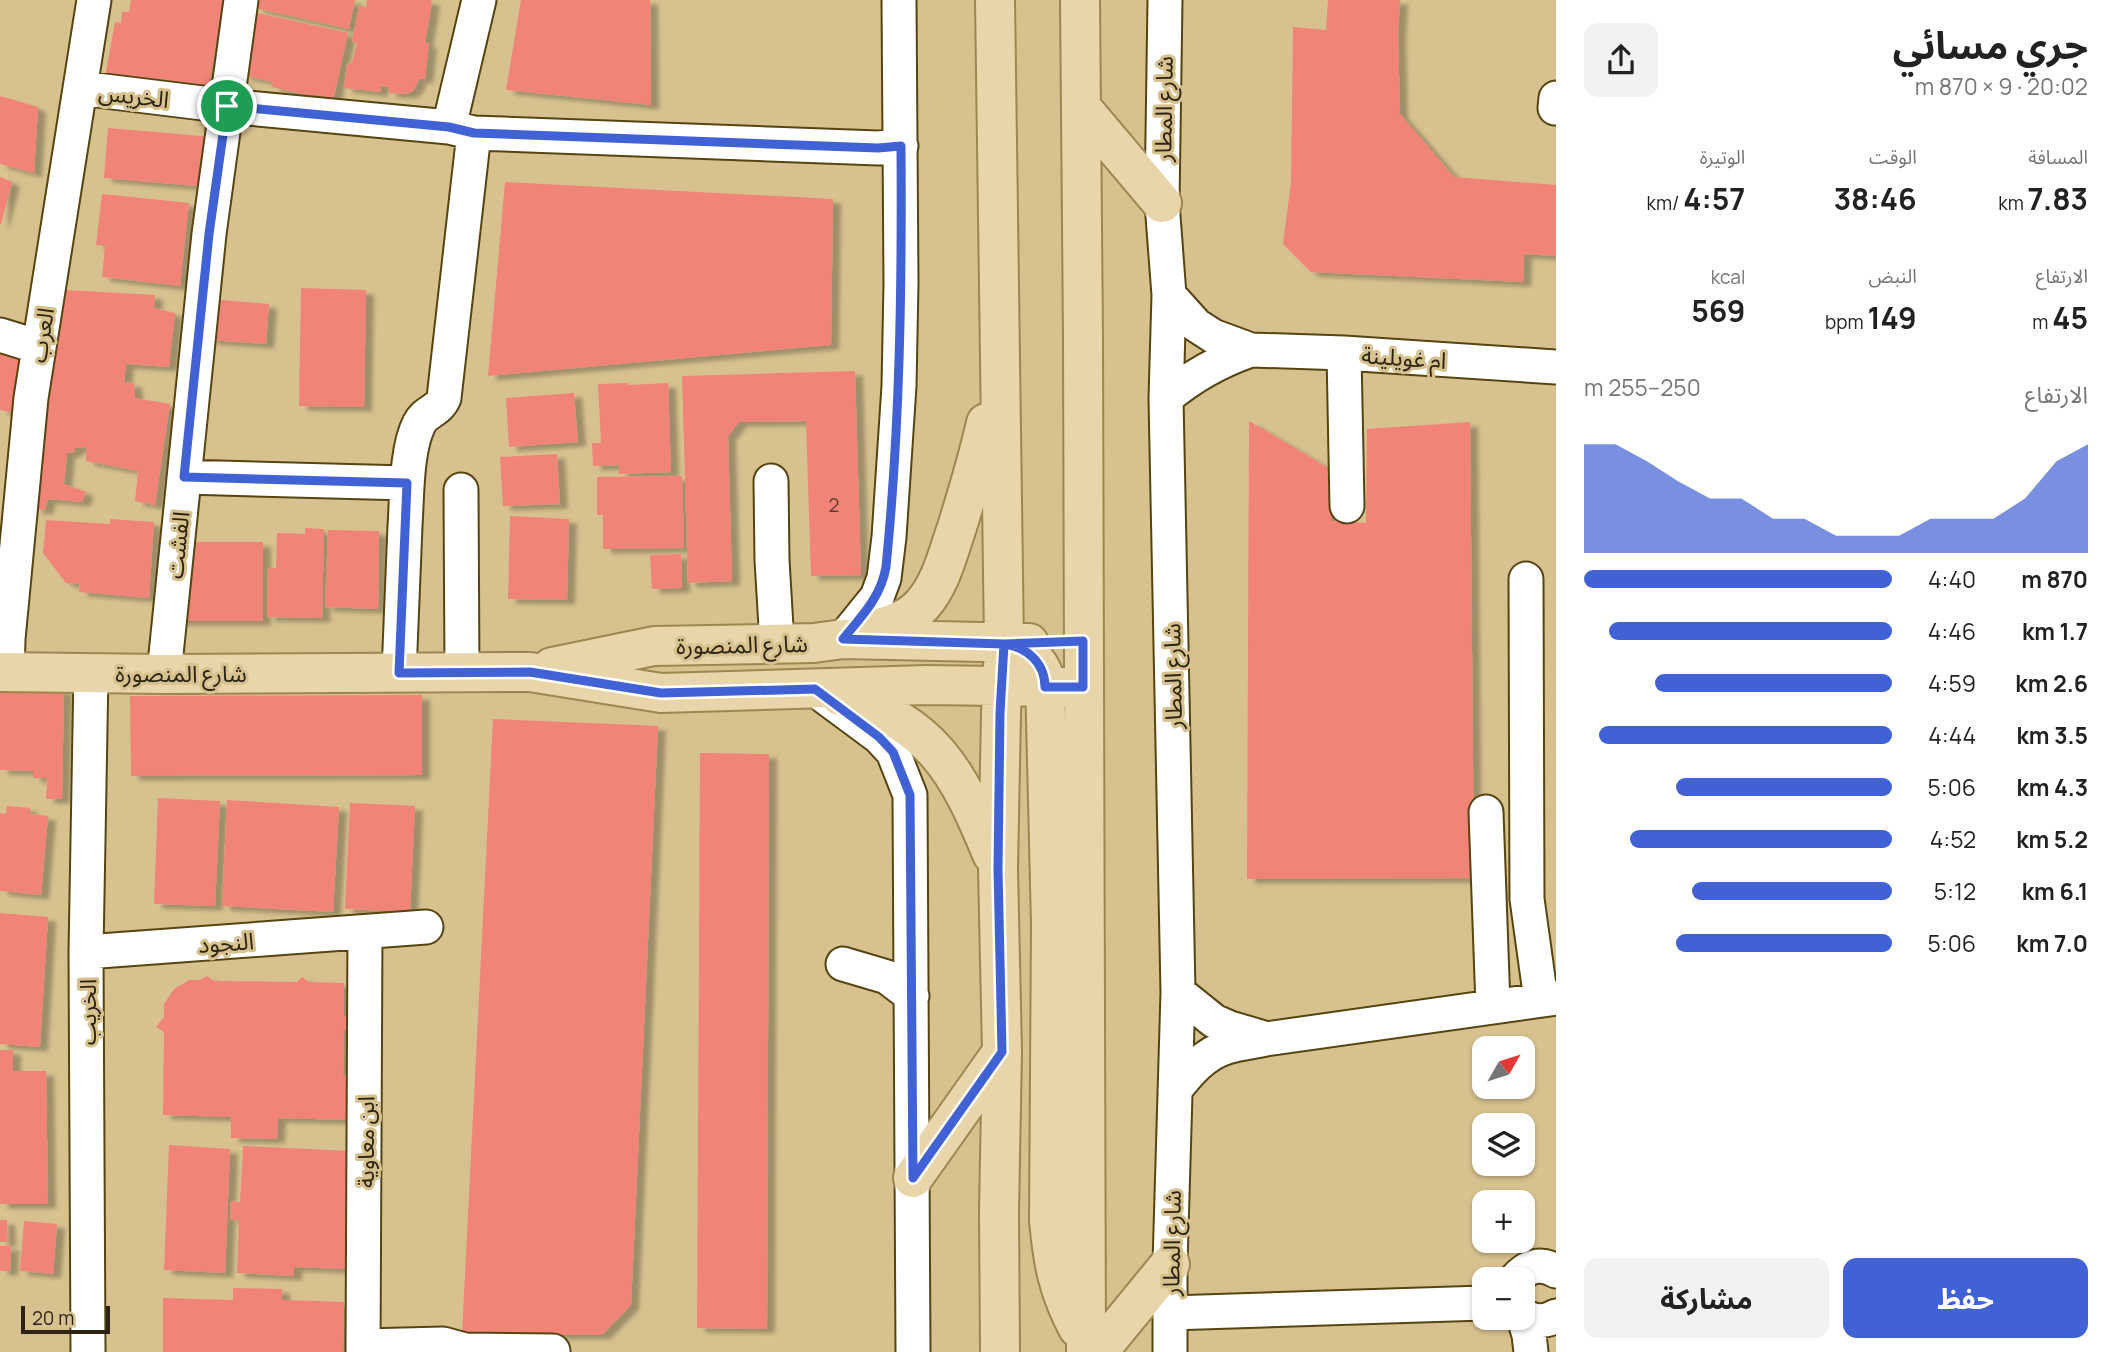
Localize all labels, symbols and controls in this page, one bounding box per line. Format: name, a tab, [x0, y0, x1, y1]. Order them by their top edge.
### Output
text: جري مسائي	[1893, 18, 2088, 70]
button: share	[1584, 23, 1658, 97]
street label: شارع المطار	[1146, 56, 1182, 163]
text: 20:02 · 9 × 870 m	[1915, 70, 2088, 102]
street label: الخريس	[97, 75, 171, 115]
pin	[197, 76, 257, 136]
icon: arrive	[208, 87, 246, 125]
text: الوتيرة	[1700, 144, 1745, 170]
text: الوقت	[1869, 144, 1917, 170]
text: المسافة	[2028, 144, 2088, 170]
text: 4:57	[1683, 178, 1745, 219]
text: 38:46	[1834, 178, 1917, 219]
text: 7.83	[2028, 178, 2088, 219]
text: /km	[1647, 190, 1683, 216]
text: km	[1998, 190, 2028, 216]
text: النبض	[1868, 263, 1917, 289]
text: الارتفاع	[2036, 263, 2088, 289]
text: kcal	[1711, 264, 1745, 290]
text: 569	[1691, 290, 1745, 331]
text: 149	[1867, 297, 1917, 338]
text: 45	[2052, 297, 2088, 338]
street label: العرب	[21, 305, 61, 365]
text: bpm	[1825, 309, 1867, 335]
text: m	[2032, 309, 2052, 335]
street label: ام غويلينة	[1360, 338, 1448, 379]
text: 250–255 m	[1584, 371, 1701, 403]
text: الارتفاع	[2025, 378, 2088, 410]
house number: 2	[829, 492, 839, 518]
street label: الفشت	[158, 510, 196, 580]
text: 4:40	[1928, 563, 1976, 595]
text: 870 m	[2021, 563, 2088, 595]
text: 4:46	[1928, 615, 1976, 647]
text: 1.7 km	[2022, 615, 2088, 647]
street label: شارع المطار	[1155, 623, 1191, 730]
street label: شارع المنصورة	[676, 627, 808, 663]
street label: شارع المنصورة	[115, 657, 247, 691]
text: 4:59	[1928, 667, 1976, 699]
text: 2.6 km	[2015, 667, 2088, 699]
text: 4:44	[1928, 719, 1976, 751]
text: 3.5 km	[2016, 719, 2088, 751]
text: 5:06	[1928, 771, 1976, 803]
text: 4.3 km	[2016, 771, 2088, 803]
text: 4:52	[1930, 823, 1976, 855]
text: 5.2 km	[2016, 823, 2088, 855]
text: 5:12	[1934, 875, 1976, 907]
text: 6.1 km	[2022, 875, 2088, 907]
street label: النجود	[197, 924, 255, 960]
text: 5:06	[1928, 927, 1976, 959]
text: 7.0 km	[2016, 927, 2088, 959]
street label: الخريب	[71, 979, 103, 1045]
north arrow	[1472, 1036, 1535, 1099]
map controls	[1472, 1036, 1535, 1330]
street label: ابن معاوية	[349, 1096, 381, 1188]
button: layers	[1472, 1113, 1535, 1176]
street label: شارع المطار	[1154, 1190, 1190, 1297]
button: +	[1472, 1190, 1535, 1253]
button: مشاركة	[1584, 1258, 1829, 1338]
button: حفظ	[1843, 1258, 2088, 1338]
button: −	[1472, 1267, 1535, 1330]
scale bar	[21, 1303, 110, 1335]
text: 20 m	[32, 1305, 74, 1331]

